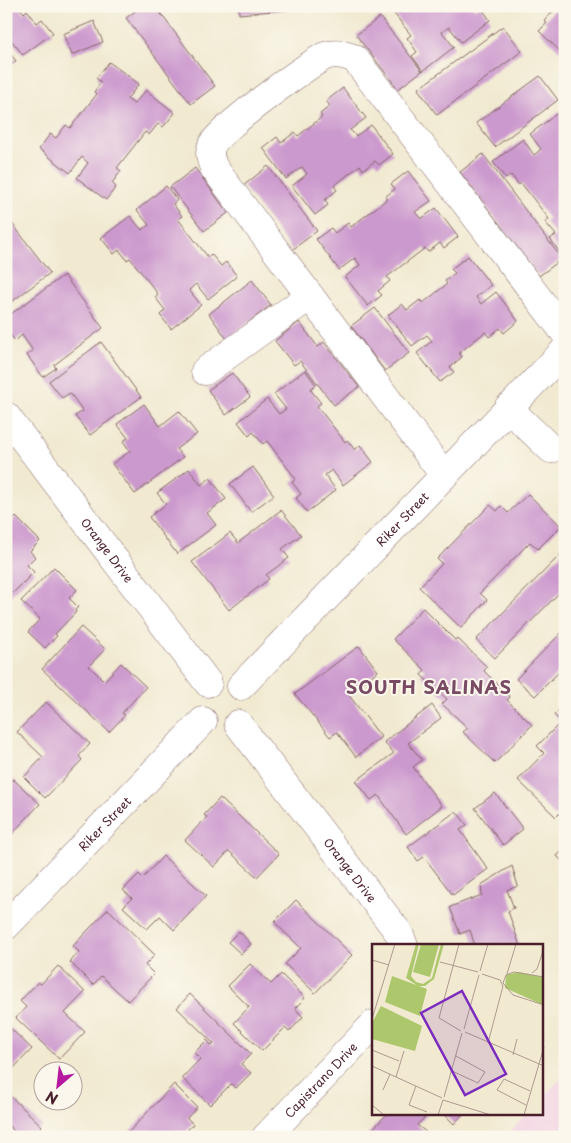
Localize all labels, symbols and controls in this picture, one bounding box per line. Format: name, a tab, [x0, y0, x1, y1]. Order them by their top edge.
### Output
street label: Riker Street	[371, 488, 433, 550]
street label: Orange Drive	[77, 514, 138, 586]
district label: SOUTH SALINAS	[346, 673, 512, 700]
street label: Riker Street	[74, 792, 135, 855]
street label: Orange Drive	[320, 834, 381, 906]
inset map	[372, 944, 544, 1116]
street label: Capistrano Drive	[280, 1038, 361, 1122]
north arrow	[32, 1060, 82, 1110]
text: N	[42, 1086, 61, 1110]

